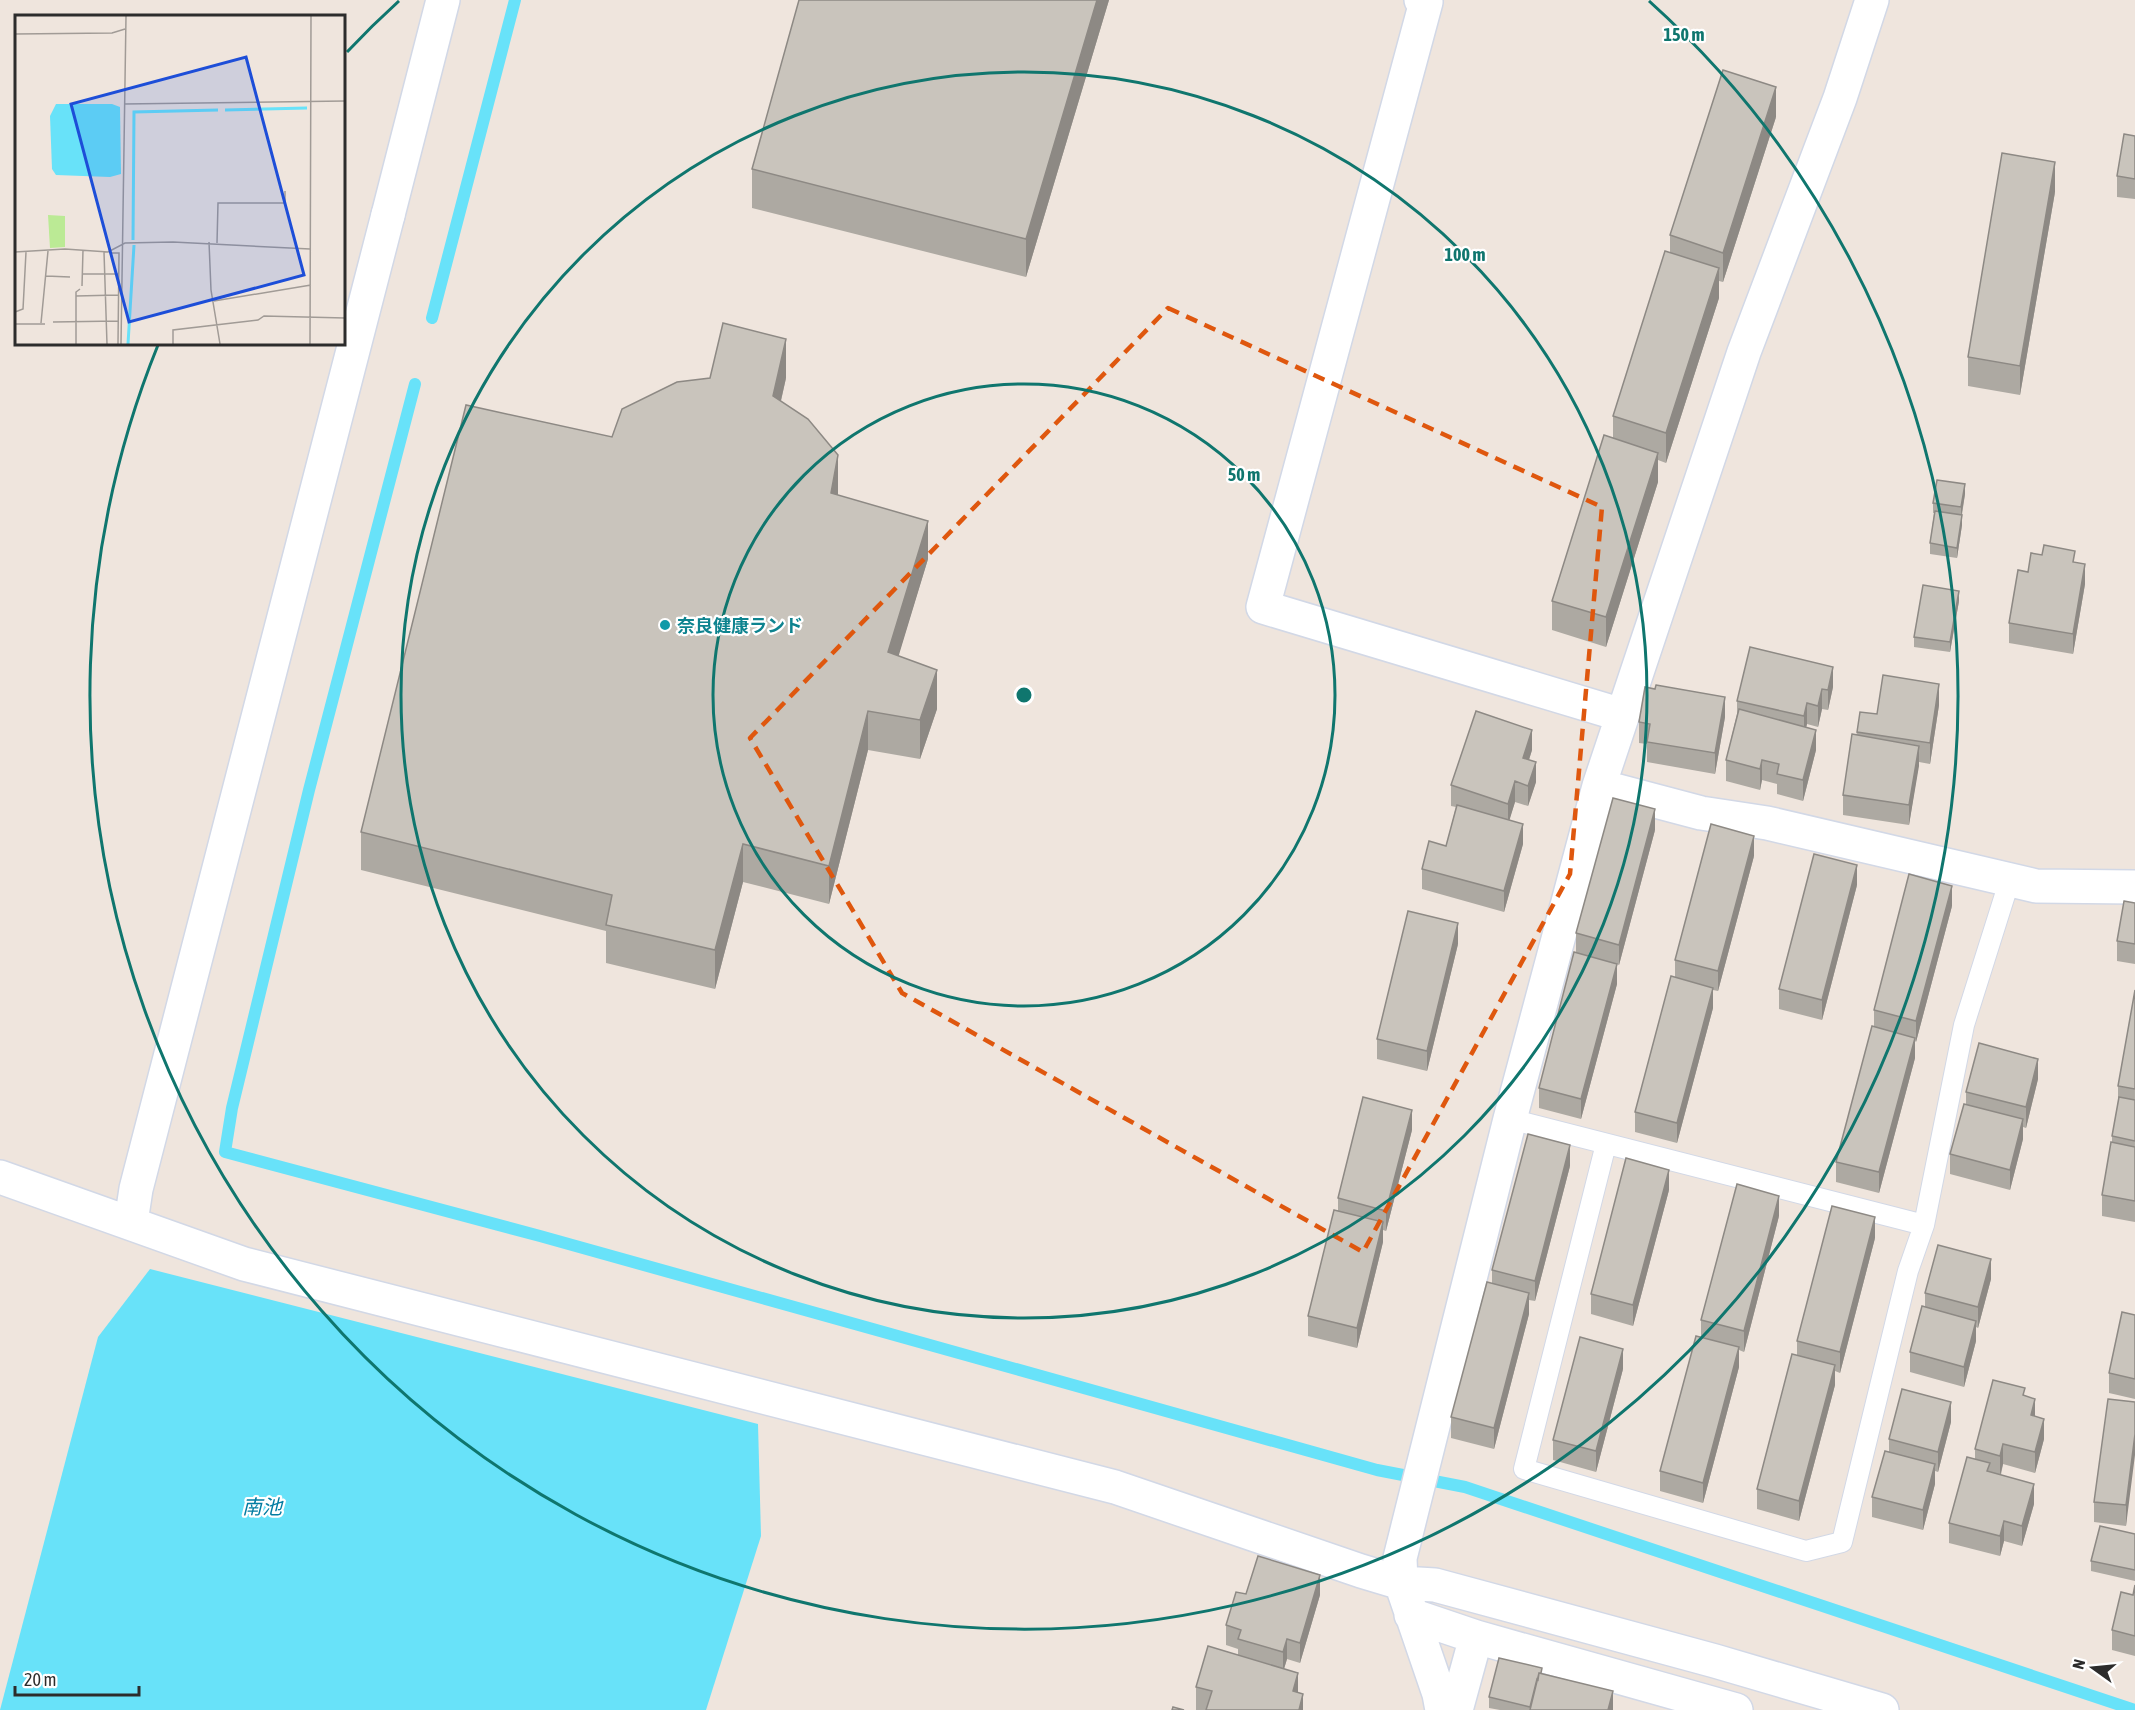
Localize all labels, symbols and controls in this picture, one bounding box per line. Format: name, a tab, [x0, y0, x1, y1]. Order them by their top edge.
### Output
inset map	[15, 15, 345, 345]
text: 150 m	[1664, 24, 1704, 45]
text: 100 m	[1445, 244, 1485, 265]
text: 50 m	[1228, 464, 1260, 485]
place label: 奈良健康ランド	[677, 615, 803, 636]
marker: 奈良健康ランド	[658, 618, 672, 632]
centre of rings	[1014, 685, 1034, 705]
water label: 南池	[242, 1495, 284, 1518]
north arrow	[2063, 1638, 2123, 1698]
text: N	[2069, 1657, 2088, 1671]
scale bar	[15, 1659, 140, 1697]
text: 20 m	[24, 1669, 56, 1690]

